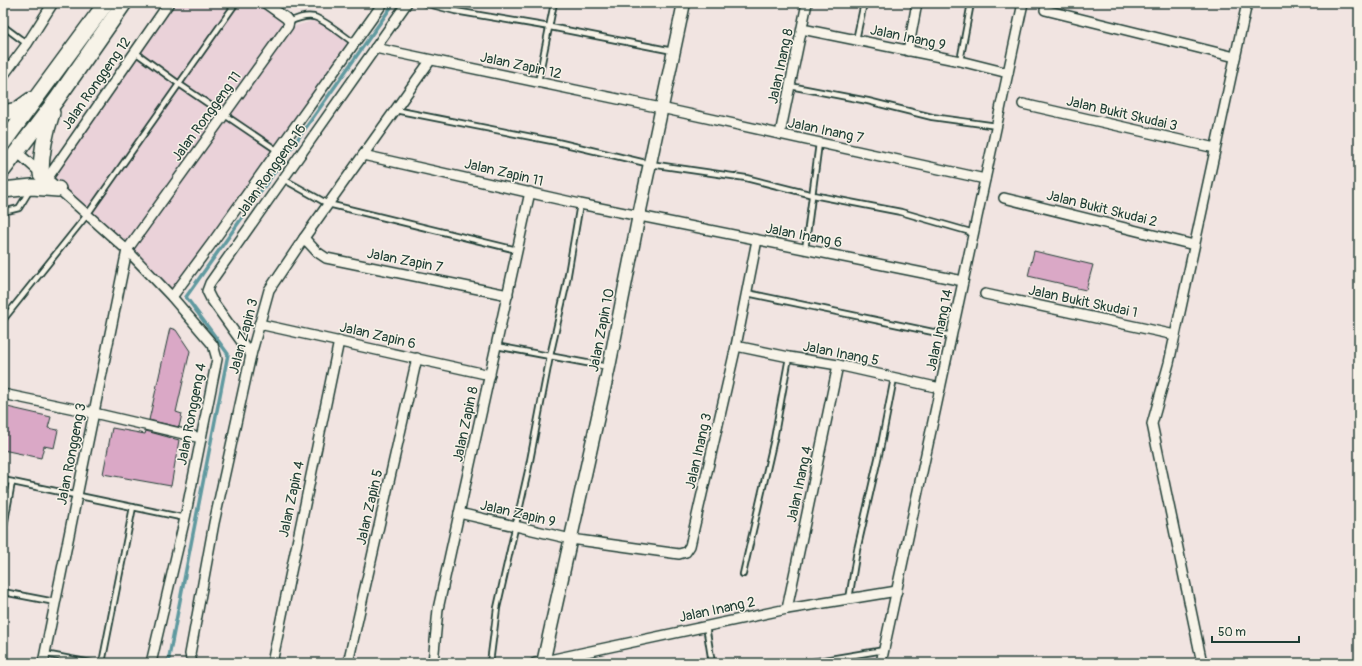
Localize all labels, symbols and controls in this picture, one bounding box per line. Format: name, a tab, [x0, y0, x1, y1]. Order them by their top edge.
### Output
street label: Jalan Inang 9	[869, 21, 947, 54]
street label: Jalan Inang 8	[764, 27, 797, 105]
street label: Jalan Ronggeng 12	[58, 34, 135, 133]
street label: Jalan Zapin 12	[479, 49, 563, 82]
street label: Jalan Ronggeng 11	[168, 68, 245, 164]
street label: Jalan Bukit Skudai 3	[1065, 92, 1179, 135]
street label: Jalan Inang 7	[786, 114, 866, 147]
street label: Jalan Ronggeng 16	[233, 121, 310, 220]
street label: Jalan Zapin 11	[463, 155, 545, 190]
street label: Jalan Bukit Skudai 2	[1045, 187, 1159, 230]
street label: Jalan Inang 6	[764, 220, 844, 251]
street label: Jalan Zapin 7	[365, 245, 445, 276]
street label: Jalan Bukit Skudai 1	[1027, 282, 1139, 321]
street label: Jalan Zapin 10	[585, 287, 618, 373]
street label: Jalan Inang 14	[923, 288, 956, 373]
street label: Jalan Zapin 3	[225, 296, 262, 376]
street label: Jalan Zapin 6	[338, 318, 418, 353]
street label: Jalan Inang 5	[801, 338, 880, 369]
street label: Jalan Ronggeng 4	[173, 362, 210, 467]
street label: Jalan Zapin 8	[449, 385, 482, 463]
street label: Jalan Ronggeng 3	[53, 401, 90, 507]
street label: Jalan Inang 3	[682, 411, 716, 491]
street label: Jalan Inang 4	[783, 444, 816, 524]
street label: Jalan Zapin 4	[275, 459, 308, 539]
street label: Jalan Zapin 5	[353, 468, 386, 547]
street label: Jalan Zapin 9	[479, 497, 557, 530]
street label: Jalan Inang 2	[677, 593, 757, 626]
scale bar	[1212, 618, 1299, 644]
text: 50 m	[1218, 625, 1246, 640]

